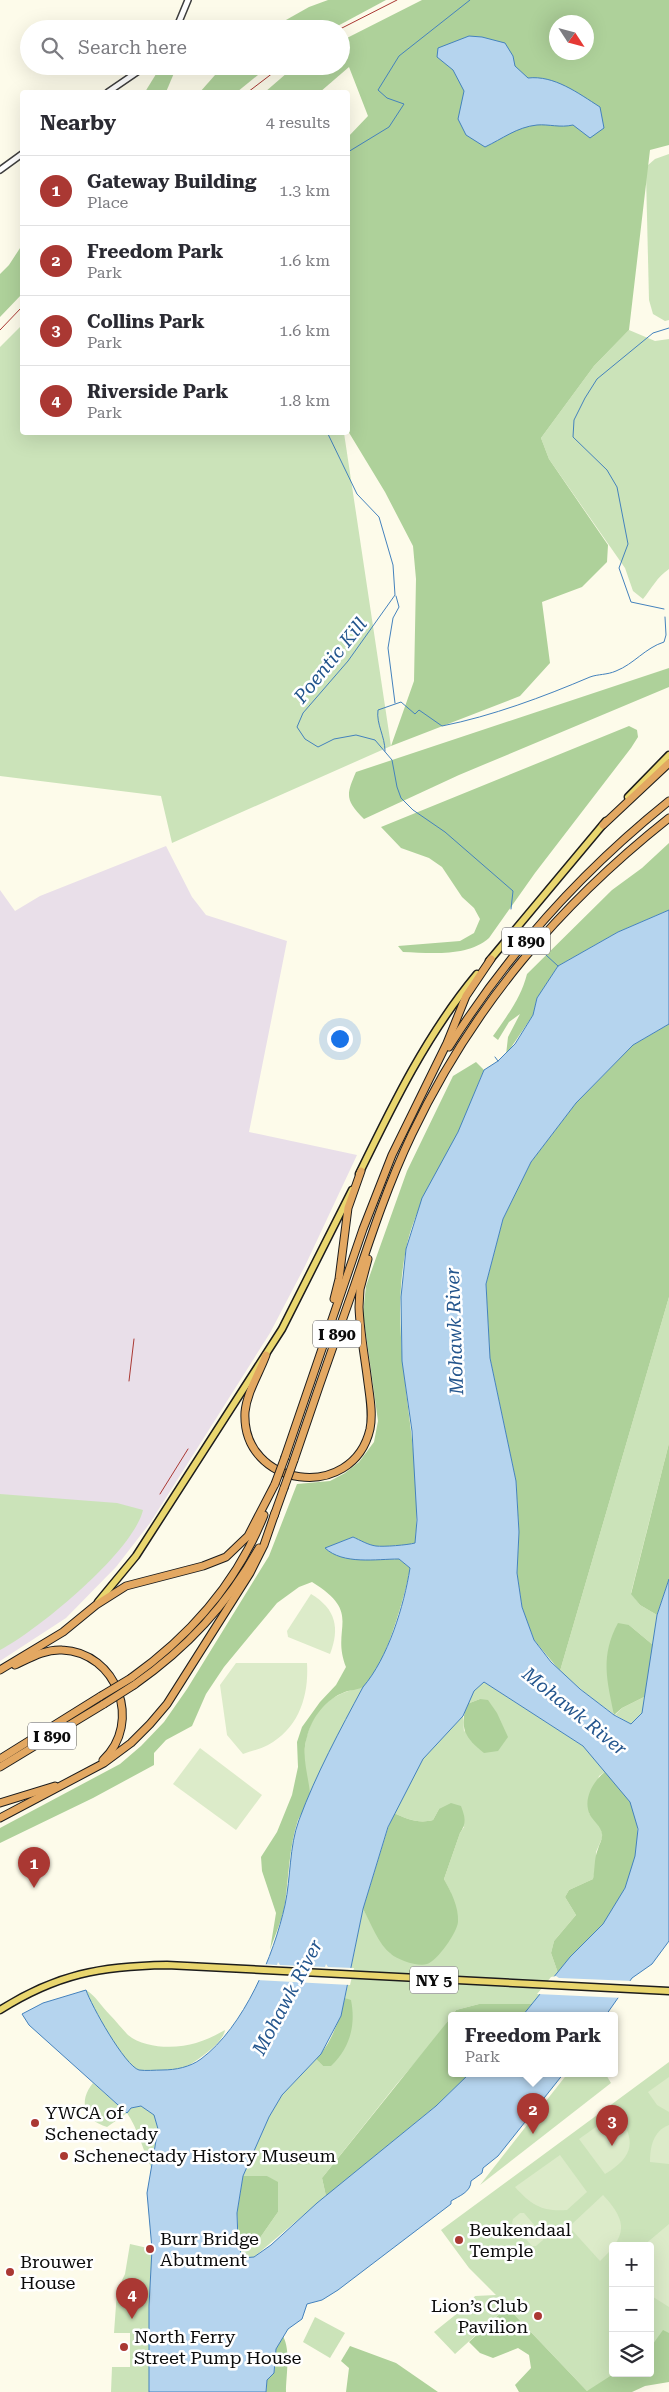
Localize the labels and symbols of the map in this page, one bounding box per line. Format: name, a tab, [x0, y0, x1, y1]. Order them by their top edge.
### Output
north arrow	[549, 15, 594, 60]
water label: Poentic Kill	[288, 613, 372, 708]
road number: I 890	[502, 928, 550, 954]
your location	[327, 1026, 353, 1052]
water label: Mohawk River	[441, 1267, 468, 1396]
road number: I 890	[313, 1320, 361, 1348]
water label: Mohawk River	[517, 1662, 631, 1760]
road number: I 890	[28, 1722, 76, 1750]
pin: 1	[18, 1847, 50, 1888]
water label: Mohawk River	[247, 1936, 328, 2060]
road number: NY 5	[410, 1966, 458, 1994]
pin: 2	[517, 2093, 549, 2134]
place label: YWCA of Schenectady	[45, 2102, 158, 2144]
pin: 3	[596, 2105, 628, 2146]
marker: YWCA of Schenectady	[29, 2117, 41, 2129]
place label: Schenectady History Museum	[74, 2145, 336, 2166]
marker: Schenectady History Museum	[58, 2150, 70, 2162]
place label: Beukendaal Temple	[469, 2219, 571, 2261]
place label: Burr Bridge Abutment	[160, 2228, 259, 2270]
marker: Beukendaal Temple	[453, 2234, 465, 2246]
marker: Burr Bridge Abutment	[144, 2243, 156, 2255]
place label: Brouwer House	[20, 2251, 93, 2293]
marker: Brouwer House	[4, 2266, 16, 2278]
pin: 4	[116, 2278, 148, 2319]
place label: Lion’s Club Pavilion	[431, 2295, 528, 2337]
marker: Lion’s Club Pavilion	[532, 2310, 544, 2322]
place label: North Ferry Street Pump House	[134, 2326, 302, 2368]
marker: North Ferry Street Pump House	[118, 2341, 130, 2353]

